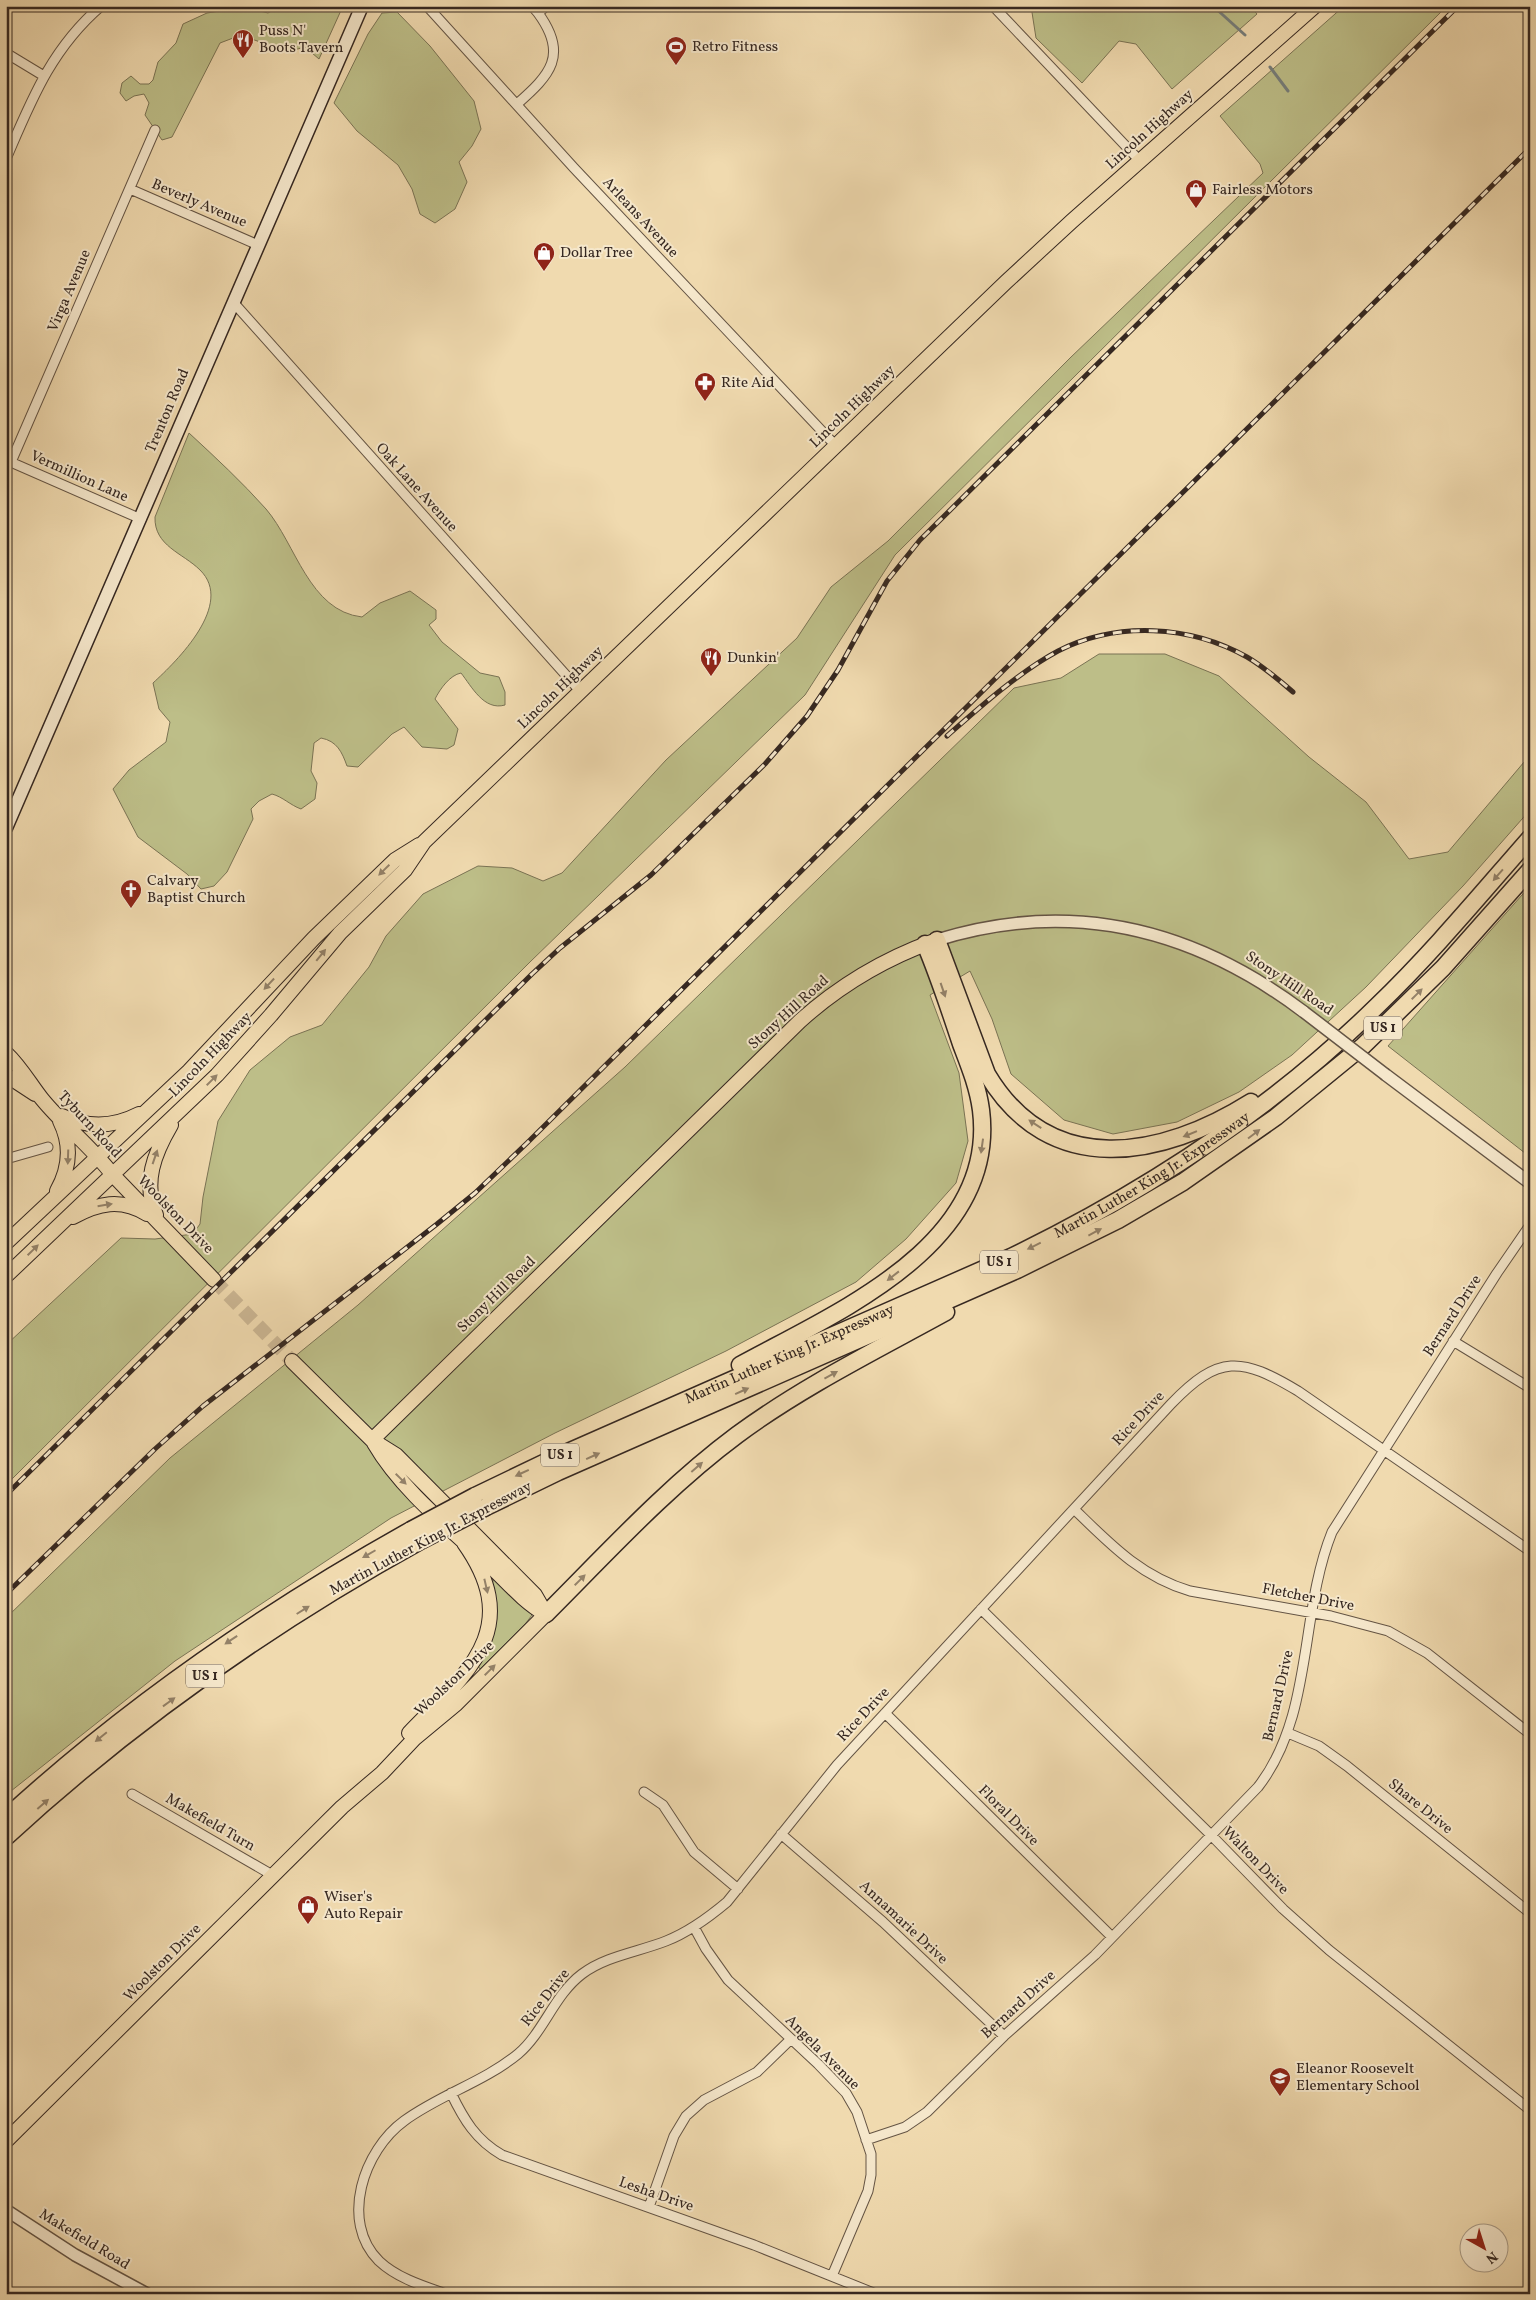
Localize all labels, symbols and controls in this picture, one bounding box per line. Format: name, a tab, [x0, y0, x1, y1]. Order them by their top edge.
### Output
place label: Puss N' Boots Tavern	[259, 21, 344, 59]
restaurant icon: Puss N' Boots Tavern	[231, 28, 255, 59]
sports icon: Retro Fitness	[664, 35, 688, 66]
place label: Retro Fitness	[692, 37, 778, 58]
street label: Lincoln Highway	[1102, 85, 1198, 175]
street label: Arleans Avenue	[597, 173, 683, 263]
street label: Beverly Avenue	[148, 174, 250, 234]
shop icon: Fairless Motors	[1184, 178, 1208, 209]
place label: Fairless Motors	[1212, 180, 1313, 201]
shop icon: Dollar Tree	[532, 241, 556, 272]
place label: Dollar Tree	[560, 243, 633, 264]
street label: Virga Avenue	[43, 247, 97, 335]
street label: Lincoln Highway	[806, 361, 900, 453]
street label: Trenton Road	[141, 366, 195, 456]
pharmacy icon: Rite Aid	[693, 371, 717, 402]
place label: Rite Aid	[721, 373, 775, 394]
street label: Oak Lane Avenue	[370, 439, 462, 537]
street label: Vermillion Lane	[27, 446, 131, 508]
street label: Lincoln Highway	[514, 642, 608, 734]
restaurant icon: Dunkin'	[699, 646, 723, 677]
place label: Dunkin'	[727, 648, 779, 669]
one-way arrow	[379, 864, 391, 876]
one-way arrow	[1493, 869, 1504, 881]
place label: Calvary Baptist Church	[147, 871, 246, 909]
church icon: Calvary Baptist Church	[119, 878, 143, 909]
street label: Stony Hill Road	[1241, 947, 1337, 1021]
one-way arrow	[316, 949, 327, 962]
street label: Stony Hill Road	[744, 971, 834, 1055]
one-way arrow	[263, 978, 275, 990]
one-way arrow	[939, 983, 947, 998]
one-way arrow	[1411, 989, 1423, 1001]
street label: Lincoln Highway	[165, 1008, 257, 1102]
road number: US 1	[1364, 1016, 1402, 1040]
one-way arrow	[205, 1075, 217, 1087]
street label: Tyburn Road	[52, 1087, 126, 1163]
street label: Martin Luther King Jr. Expressway	[1051, 1107, 1254, 1244]
one-way arrow	[1028, 1120, 1042, 1129]
one-way arrow	[1247, 1128, 1260, 1139]
one-way arrow	[1182, 1130, 1197, 1138]
one-way arrow	[977, 1138, 985, 1154]
one-way arrow	[64, 1149, 72, 1165]
one-way arrow	[152, 1149, 159, 1164]
street label: Woolston Drive	[132, 1171, 218, 1259]
one-way arrow	[97, 1200, 113, 1208]
one-way arrow	[1087, 1228, 1102, 1236]
one-way arrow	[1027, 1242, 1041, 1250]
one-way arrow	[27, 1244, 39, 1256]
road number: US 1	[980, 1250, 1018, 1274]
street label: Stony Hill Road	[453, 1252, 541, 1338]
one-way arrow	[886, 1271, 899, 1282]
street label: Bernard Drive	[1419, 1271, 1487, 1361]
street label: Martin Luther King Jr. Expressway	[682, 1299, 898, 1410]
one-way arrow	[823, 1371, 838, 1379]
one-way arrow	[735, 1386, 749, 1394]
street label: Rice Drive	[1108, 1387, 1170, 1451]
road number: US 1	[541, 1444, 579, 1466]
one-way arrow	[586, 1452, 600, 1460]
one-way arrow	[690, 1461, 703, 1472]
one-way arrow	[515, 1469, 529, 1477]
one-way arrow	[395, 1473, 407, 1485]
street label: Martin Luther King Jr. Expressway	[326, 1477, 536, 1601]
one-way arrow	[362, 1549, 375, 1558]
one-way arrow	[574, 1574, 586, 1586]
one-way arrow	[482, 1578, 490, 1593]
street label: Fletcher Drive	[1260, 1579, 1356, 1617]
one-way arrow	[296, 1605, 309, 1615]
one-way arrow	[224, 1635, 238, 1645]
street label: Woolston Drive	[410, 1636, 500, 1722]
street label: Bernard Drive	[1258, 1648, 1300, 1744]
road number: US 1	[186, 1664, 224, 1688]
one-way arrow	[484, 1664, 496, 1676]
street label: Rice Drive	[833, 1683, 895, 1747]
one-way arrow	[162, 1697, 176, 1707]
one-way arrow	[94, 1732, 107, 1743]
street label: Share Drive	[1383, 1774, 1457, 1840]
street label: Floral Drive	[973, 1781, 1043, 1851]
street label: Makefield Turn	[161, 1789, 259, 1857]
one-way arrow	[36, 1799, 49, 1810]
street label: Walton Drive	[1217, 1822, 1293, 1900]
street label: Annamarie Drive	[854, 1876, 952, 1970]
place label: Wiser's Auto Repair	[324, 1887, 403, 1925]
shop icon: Wiser's Auto Repair	[296, 1894, 320, 1925]
street label: Woolston Drive	[119, 1919, 207, 2007]
street label: Rice Drive	[517, 1965, 575, 2031]
street label: Bernard Drive	[977, 1966, 1061, 2044]
street label: Angela Avenue	[780, 2011, 864, 2095]
place label: Eleanor Roosevelt Elementary School	[1296, 2059, 1419, 2097]
school or university icon: Eleanor Roosevelt Elementary School	[1268, 2066, 1292, 2097]
street label: Lesha Drive	[616, 2172, 696, 2218]
street label: Makefield Road	[35, 2205, 133, 2275]
north arrow	[1458, 2222, 1508, 2272]
text: N	[1481, 2246, 1501, 2268]

